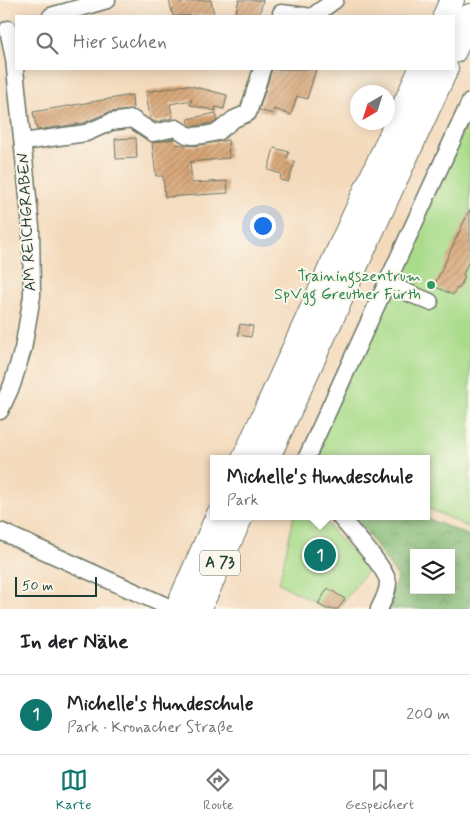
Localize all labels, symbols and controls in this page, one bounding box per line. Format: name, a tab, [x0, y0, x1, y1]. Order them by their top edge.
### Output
search box	[15, 15, 455, 70]
icon: search	[33, 29, 61, 57]
text: Hier suchen	[73, 30, 167, 55]
north arrow	[350, 85, 395, 130]
street label: AM REICHGRABEN	[13, 152, 41, 292]
your location	[250, 213, 276, 239]
place label: Trainingszentrum SpVgg Greuther Fürth	[274, 266, 421, 306]
marker: Trainingszentrum SpVgg Greuther Fürth	[425, 279, 437, 291]
popup	[210, 455, 430, 520]
text: Michelle's Hundeschule	[227, 465, 413, 490]
text: Park	[227, 490, 258, 511]
pin: 1	[304, 536, 336, 574]
map controls	[410, 549, 455, 594]
button: layers	[410, 549, 455, 594]
road number: A 73	[200, 550, 240, 576]
scale bar	[15, 574, 98, 597]
text: 50 m	[22, 577, 53, 595]
text: In der Nähe	[20, 628, 128, 656]
text: Michelle's Hundeschule	[67, 692, 254, 717]
text: 1	[32, 704, 40, 725]
text: 200 m	[406, 704, 450, 725]
text: Park · Kronacher Straße	[67, 717, 233, 738]
tab: Karte	[56, 766, 92, 814]
tab: Route	[203, 766, 233, 814]
tab: Gespeichert	[345, 766, 414, 814]

